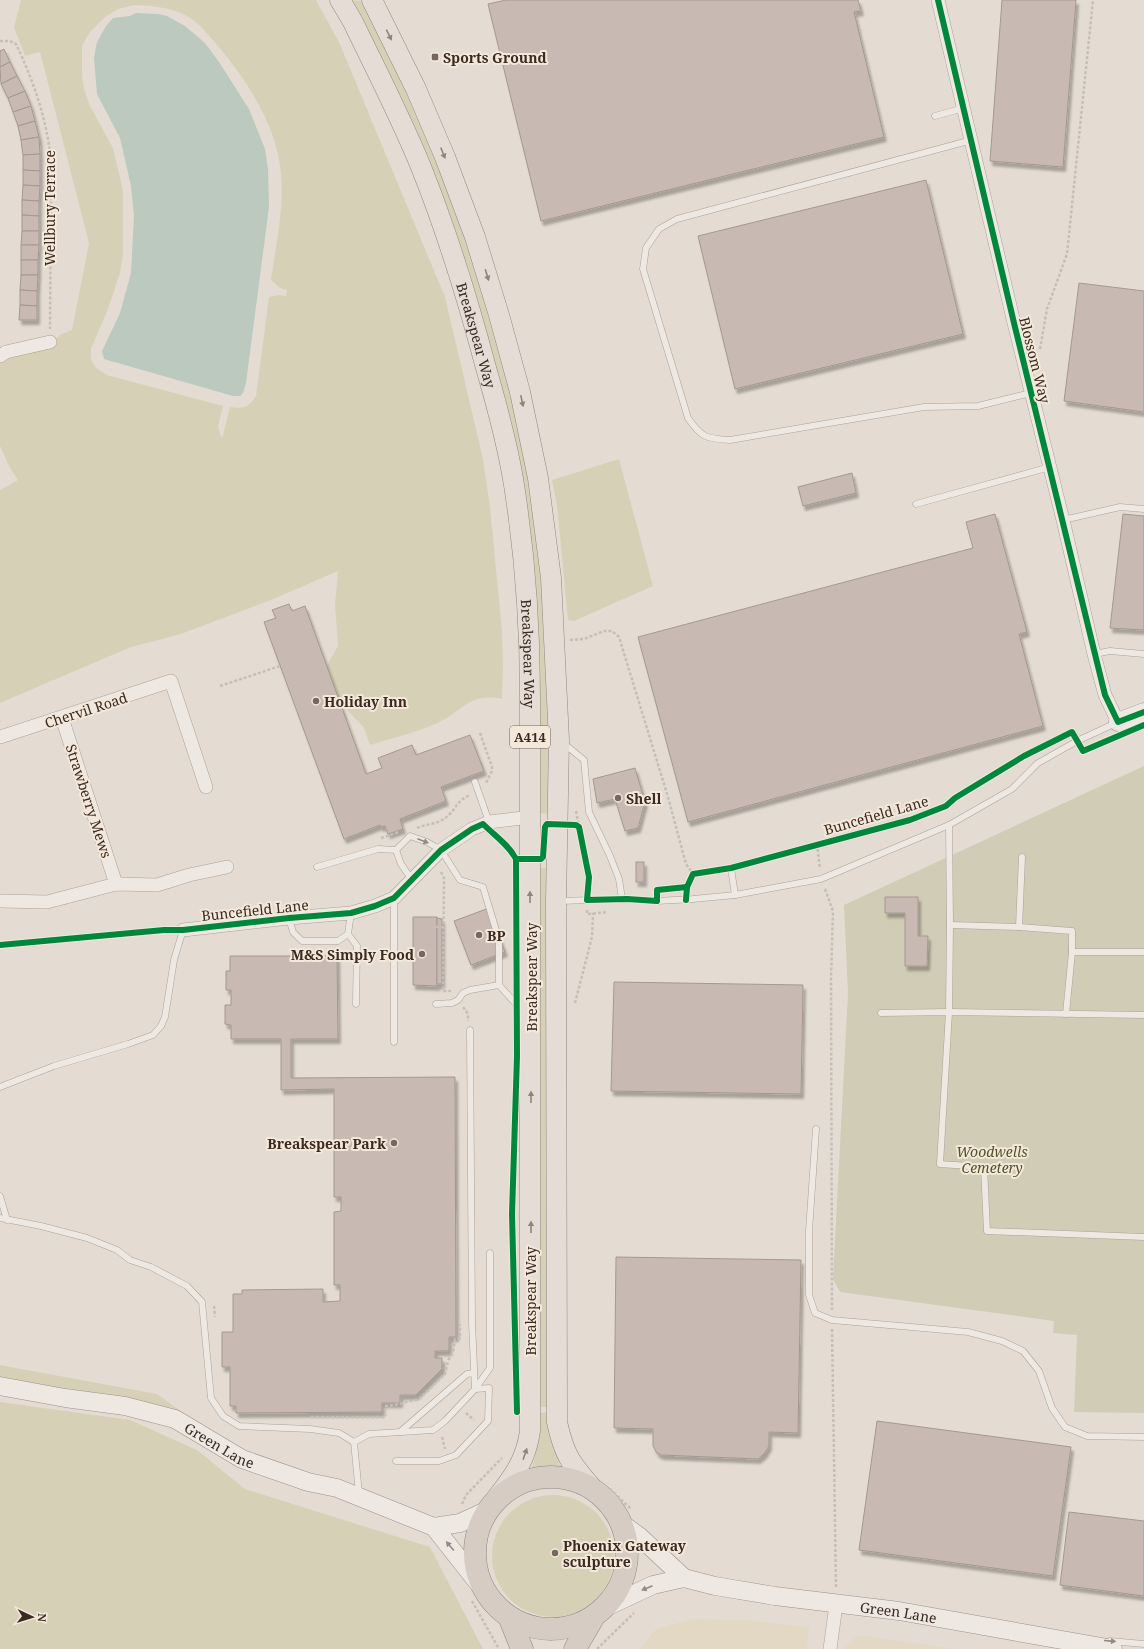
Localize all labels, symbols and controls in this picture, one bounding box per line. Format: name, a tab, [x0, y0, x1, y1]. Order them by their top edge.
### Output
one-way arrow	[386, 29, 393, 40]
place label: Sports Ground	[443, 48, 547, 67]
marker: Sports Ground	[430, 52, 440, 62]
one-way arrow	[440, 147, 447, 159]
street label: Wellbury Terrace	[40, 150, 59, 266]
one-way arrow	[484, 270, 490, 282]
street label: Breakspear Way	[453, 280, 501, 390]
street label: Blossom Way	[1015, 315, 1055, 405]
one-way arrow	[519, 394, 525, 407]
street label: Breakspear Way	[517, 599, 540, 708]
street label: Chervil Road	[42, 688, 130, 732]
place label: Holiday Inn	[324, 692, 407, 711]
marker: Holiday Inn	[311, 696, 321, 706]
road number: A414	[510, 726, 550, 748]
street label: Strawberry Mews	[62, 742, 116, 860]
place label: Shell	[626, 789, 661, 808]
street label: Buncefield Lane	[822, 791, 930, 839]
marker: Shell	[613, 793, 623, 803]
one-way arrow	[417, 838, 429, 844]
one-way arrow	[527, 890, 533, 903]
street label: Buncefield Lane	[200, 895, 310, 925]
street label: Breakspear Way	[522, 922, 541, 1032]
place label: BP	[487, 926, 505, 945]
marker: BP	[474, 930, 484, 940]
place label: M&S Simply Food	[291, 945, 414, 964]
marker: M&S Simply Food	[417, 949, 427, 959]
one-way arrow	[528, 1090, 534, 1103]
place label: Breakspear Park	[267, 1134, 386, 1153]
marker: Breakspear Park	[389, 1138, 399, 1148]
park label: Woodwells Cemetery	[956, 1142, 1028, 1177]
one-way arrow	[528, 1220, 534, 1233]
street label: Breakspear Way	[521, 1246, 540, 1356]
street label: Green Lane	[181, 1418, 257, 1472]
one-way arrow	[522, 1448, 528, 1460]
place label: Phoenix Gateway sculpture	[563, 1536, 687, 1571]
one-way arrow	[446, 1541, 454, 1551]
marker: Phoenix Gateway sculpture	[550, 1548, 560, 1558]
one-way arrow	[641, 1585, 652, 1591]
north arrow	[12, 1597, 52, 1637]
street label: Green Lane	[859, 1597, 938, 1627]
text: N	[35, 1613, 50, 1623]
one-way arrow	[1104, 1637, 1116, 1644]

